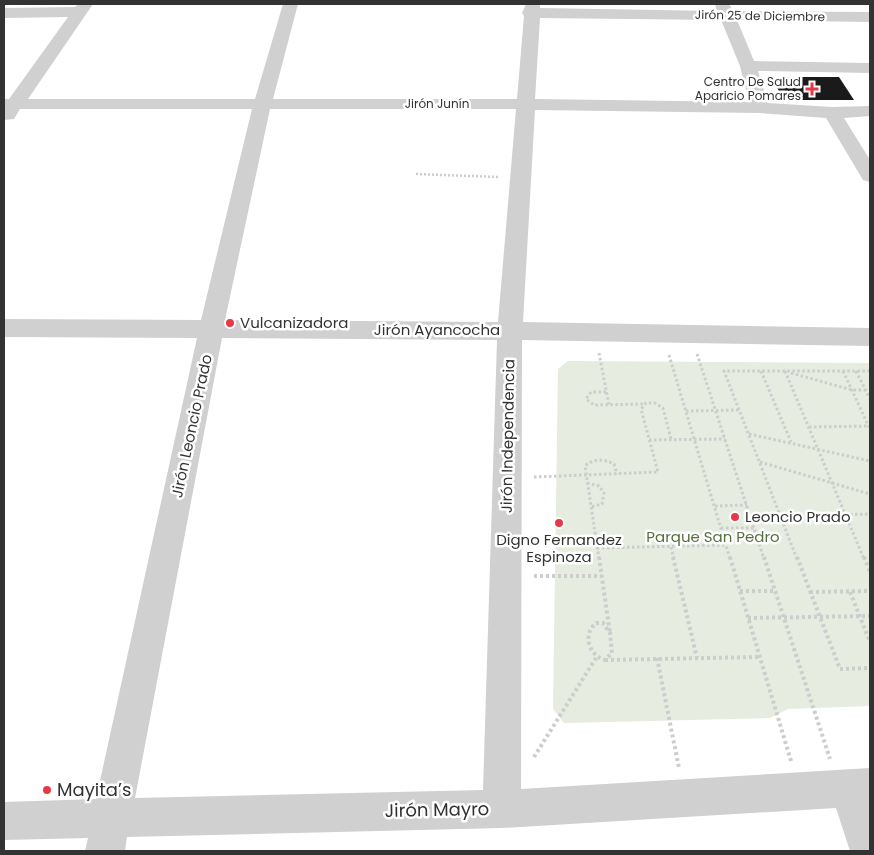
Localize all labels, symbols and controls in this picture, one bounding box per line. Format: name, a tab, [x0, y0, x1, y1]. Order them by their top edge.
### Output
street label: Jirón 25 de Diciembre	[695, 6, 825, 25]
place label: Centro De Salud Aparicio Pomares	[695, 73, 801, 104]
marker: Centro De Salud Aparicio Pomares	[805, 82, 819, 96]
street label: Jirón Junín	[405, 95, 469, 112]
place label: Vulcanizadora	[240, 312, 348, 333]
marker: Vulcanizadora	[224, 317, 236, 329]
street label: Jirón Ayancocha	[374, 319, 500, 340]
street label: Jirón Leoncio Prado	[166, 352, 217, 499]
street label: Jirón Independencia	[496, 359, 519, 513]
place label: Leoncio Prado	[745, 506, 851, 527]
marker: Leoncio Prado	[729, 511, 741, 523]
marker: Digno Fernandez Espinoza	[553, 517, 565, 529]
park label: Parque San Pedro	[646, 526, 780, 547]
place label: Digno Fernandez Espinoza	[496, 529, 622, 567]
place label: Mayita’s	[57, 777, 131, 802]
marker: Mayita’s	[41, 784, 53, 796]
street label: Jirón Mayro	[384, 796, 489, 823]

